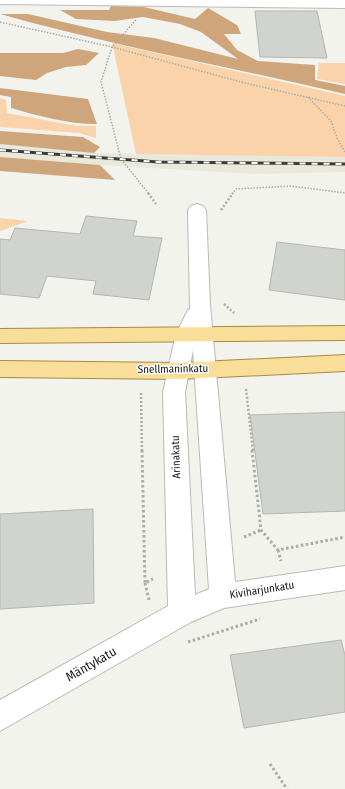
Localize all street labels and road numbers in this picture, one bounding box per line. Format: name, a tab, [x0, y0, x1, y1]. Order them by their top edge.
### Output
street label: Snellmaninkatu	[138, 362, 208, 376]
street label: Arinakatu	[169, 435, 183, 479]
street label: Kiviharjunkatu	[229, 578, 295, 602]
street label: Mäntykatu	[63, 644, 119, 684]

